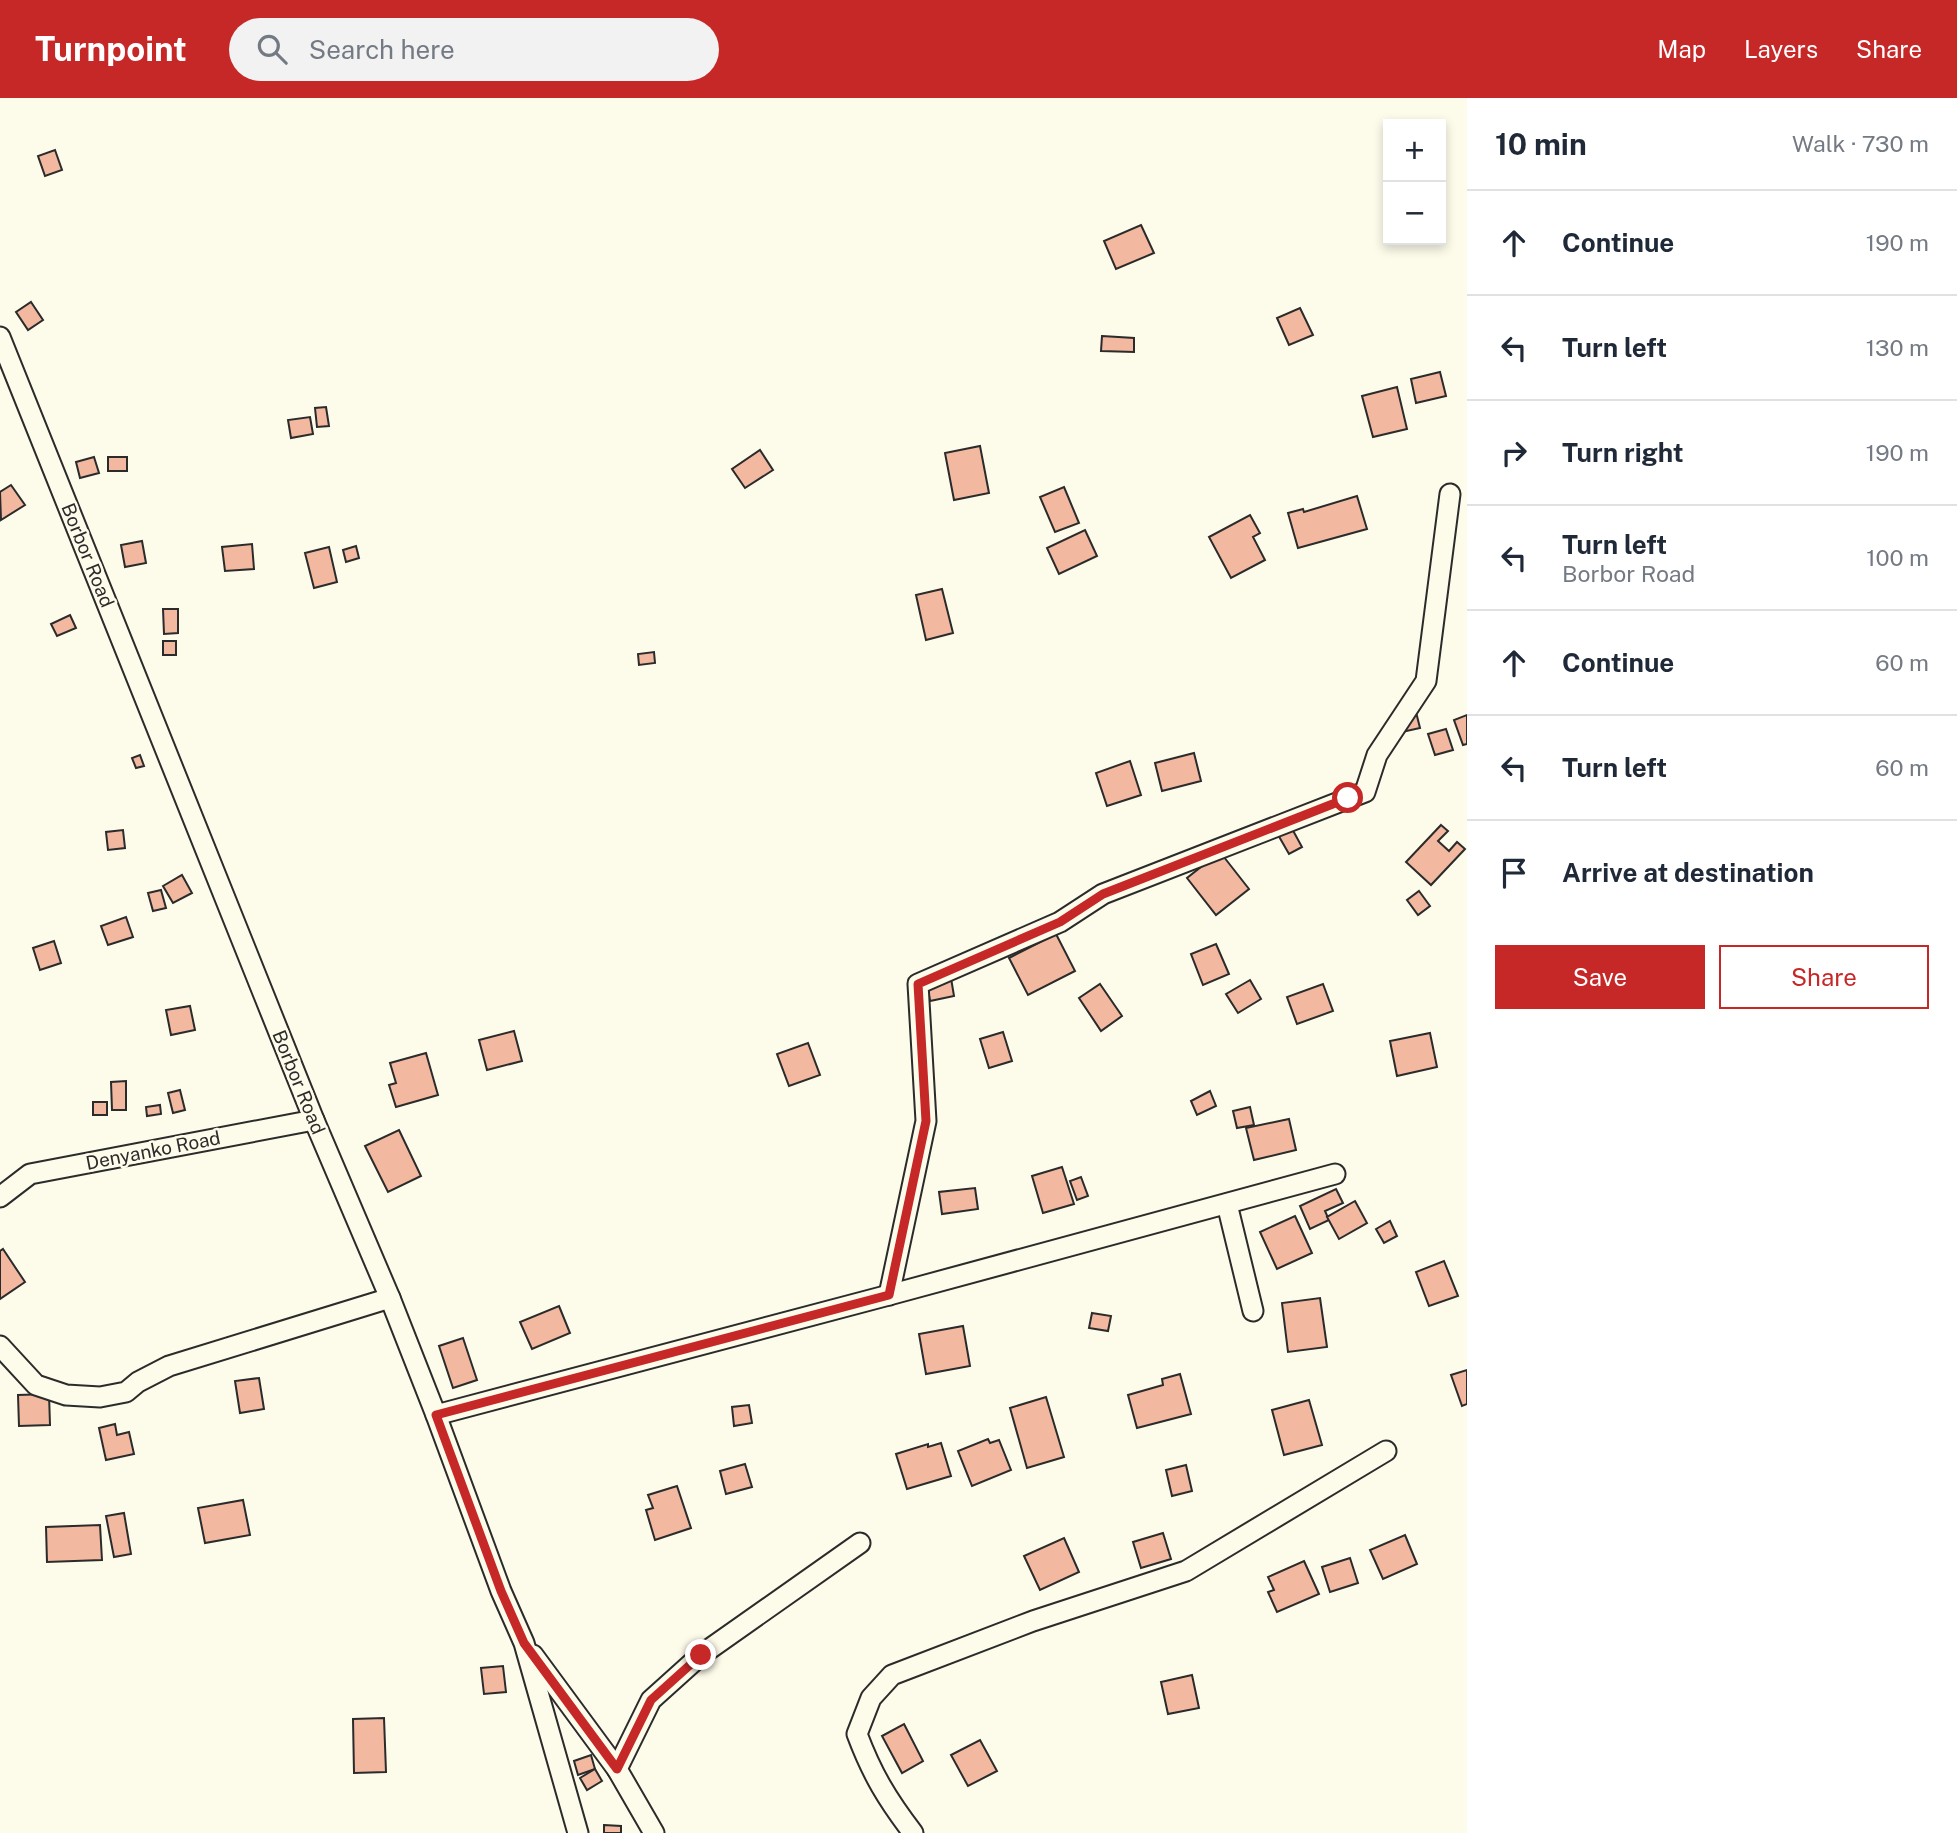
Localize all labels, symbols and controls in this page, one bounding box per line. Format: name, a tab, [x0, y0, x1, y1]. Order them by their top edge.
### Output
search box	[229, 18, 719, 81]
text: Turnpoint	[35, 30, 187, 68]
icon: search	[253, 30, 291, 68]
text: Search here	[309, 34, 455, 65]
text: Map	[1657, 35, 1706, 63]
text: Layers	[1744, 35, 1818, 63]
text: Share	[1856, 35, 1922, 63]
map controls	[1383, 119, 1446, 245]
button: +	[1383, 119, 1446, 182]
text: 10 min	[1495, 126, 1587, 162]
text: Walk · 730 m	[1792, 130, 1929, 157]
button: −	[1383, 182, 1446, 245]
icon: ahead	[1495, 224, 1533, 262]
text: Continue	[1562, 227, 1674, 258]
text: 190 m	[1866, 229, 1929, 256]
icon: left	[1495, 329, 1533, 367]
text: Turn left	[1562, 332, 1667, 363]
text: 130 m	[1866, 334, 1929, 361]
icon: right	[1495, 434, 1533, 472]
text: Turn right	[1562, 437, 1684, 468]
text: 190 m	[1866, 439, 1929, 466]
street label: Borbor Road	[57, 500, 119, 610]
text: Turn left	[1562, 529, 1667, 560]
icon: left	[1495, 539, 1533, 577]
text: 100 m	[1866, 544, 1929, 571]
text: Borbor Road	[1562, 560, 1695, 587]
icon: ahead	[1495, 644, 1533, 682]
text: Continue	[1562, 647, 1674, 678]
text: 60 m	[1875, 649, 1929, 676]
icon: left	[1495, 749, 1533, 787]
text: Turn left	[1562, 752, 1667, 783]
text: 60 m	[1875, 754, 1929, 781]
route start	[1332, 782, 1363, 813]
icon: arrive	[1495, 854, 1533, 892]
text: Arrive at destination	[1562, 857, 1814, 888]
button: Save	[1495, 945, 1705, 1009]
button: Share	[1719, 945, 1929, 1009]
street label: Borbor Road	[268, 1027, 330, 1137]
street label: Denyanko Road	[84, 1126, 222, 1174]
route end	[685, 1639, 716, 1670]

